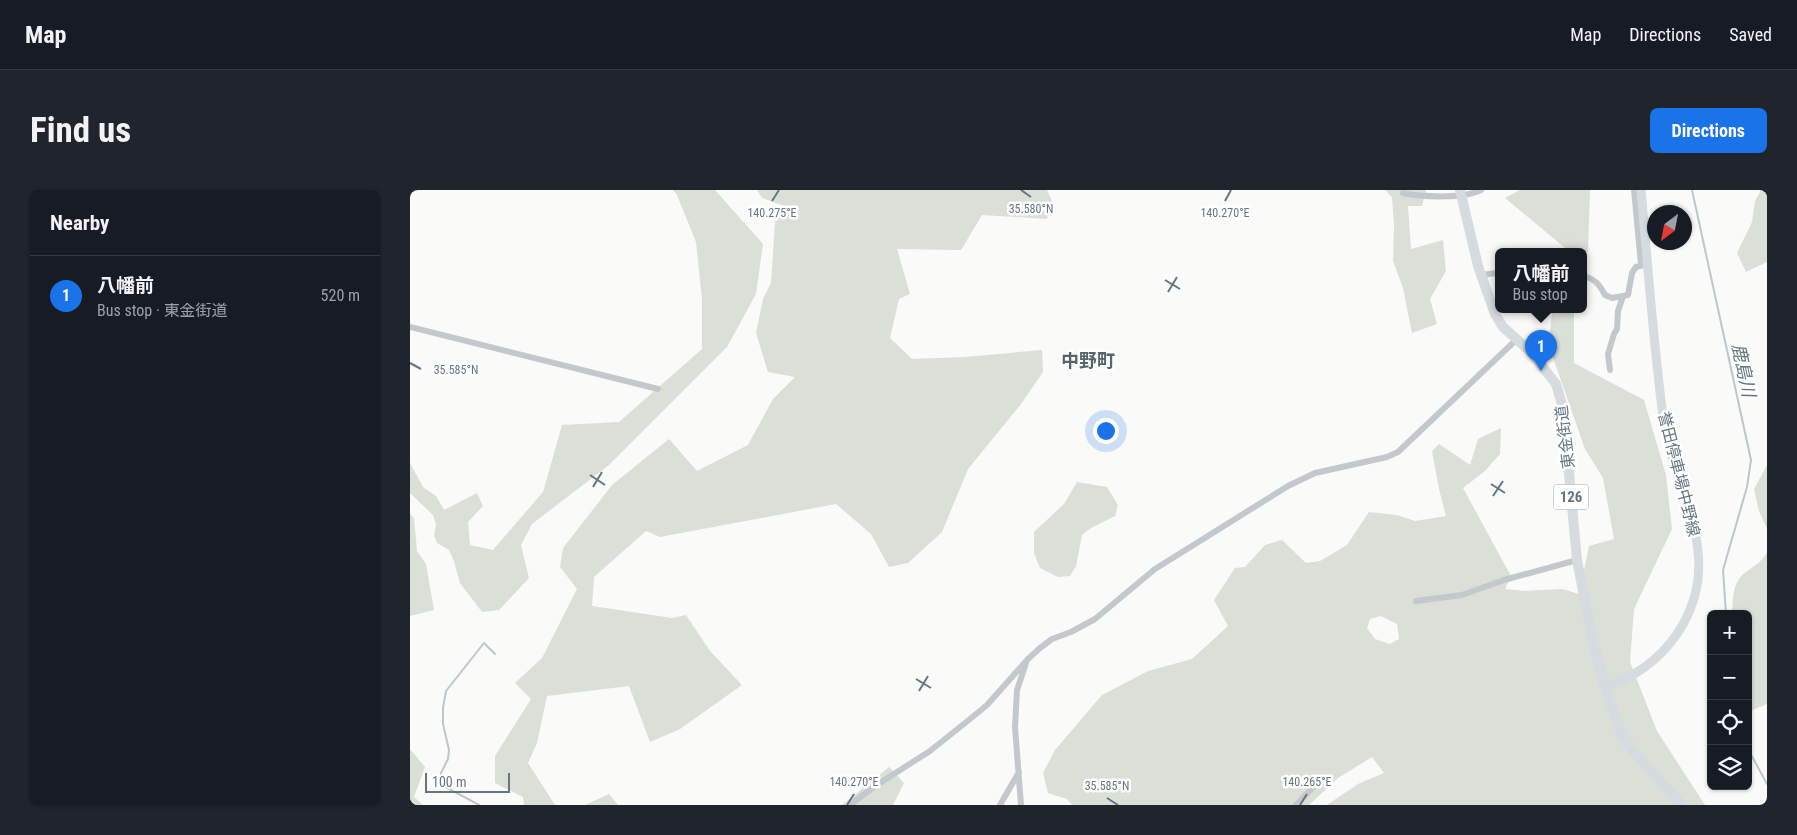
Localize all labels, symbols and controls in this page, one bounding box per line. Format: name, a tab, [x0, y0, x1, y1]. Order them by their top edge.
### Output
text: Map	[25, 21, 66, 49]
text: Map	[1570, 24, 1601, 45]
text: Directions	[1629, 24, 1701, 45]
text: Saved	[1729, 24, 1772, 45]
button: Directions	[1650, 108, 1767, 153]
text: Find us	[30, 110, 131, 151]
text: 35.580°N	[1009, 202, 1053, 216]
north arrow	[1647, 205, 1692, 250]
text: 140.275°E	[747, 206, 797, 220]
text: 140.270°E	[1200, 206, 1250, 220]
text: Nearby	[50, 211, 109, 235]
popup	[1495, 248, 1587, 313]
text: 八幡前	[1512, 262, 1570, 285]
text: 八幡前	[97, 274, 154, 297]
text: Bus stop	[1512, 285, 1568, 304]
text: 1	[62, 286, 70, 305]
text: 520 m	[321, 286, 360, 305]
text: Bus stop · 東金街道	[97, 301, 227, 320]
pin: 1	[1525, 330, 1557, 371]
water label: 鹿島川	[1728, 341, 1760, 401]
district label: 中野町	[1061, 350, 1115, 371]
text: 35.585°N	[434, 363, 478, 377]
street label: 東金街道	[1552, 404, 1578, 470]
street label: 誉田停車場中野線	[1654, 410, 1704, 538]
your location	[1093, 418, 1119, 444]
road number: 126	[1554, 484, 1588, 510]
map controls	[1707, 610, 1752, 790]
button: +	[1707, 610, 1752, 655]
button: −	[1707, 655, 1752, 700]
button: locate	[1707, 700, 1752, 745]
button: layers	[1707, 745, 1752, 790]
scale bar	[425, 770, 510, 793]
text: 100 m	[432, 774, 467, 790]
text: 140.270°E	[829, 775, 879, 789]
text: 140.265°E	[1282, 775, 1332, 789]
text: 35.585°N	[1085, 779, 1129, 793]

